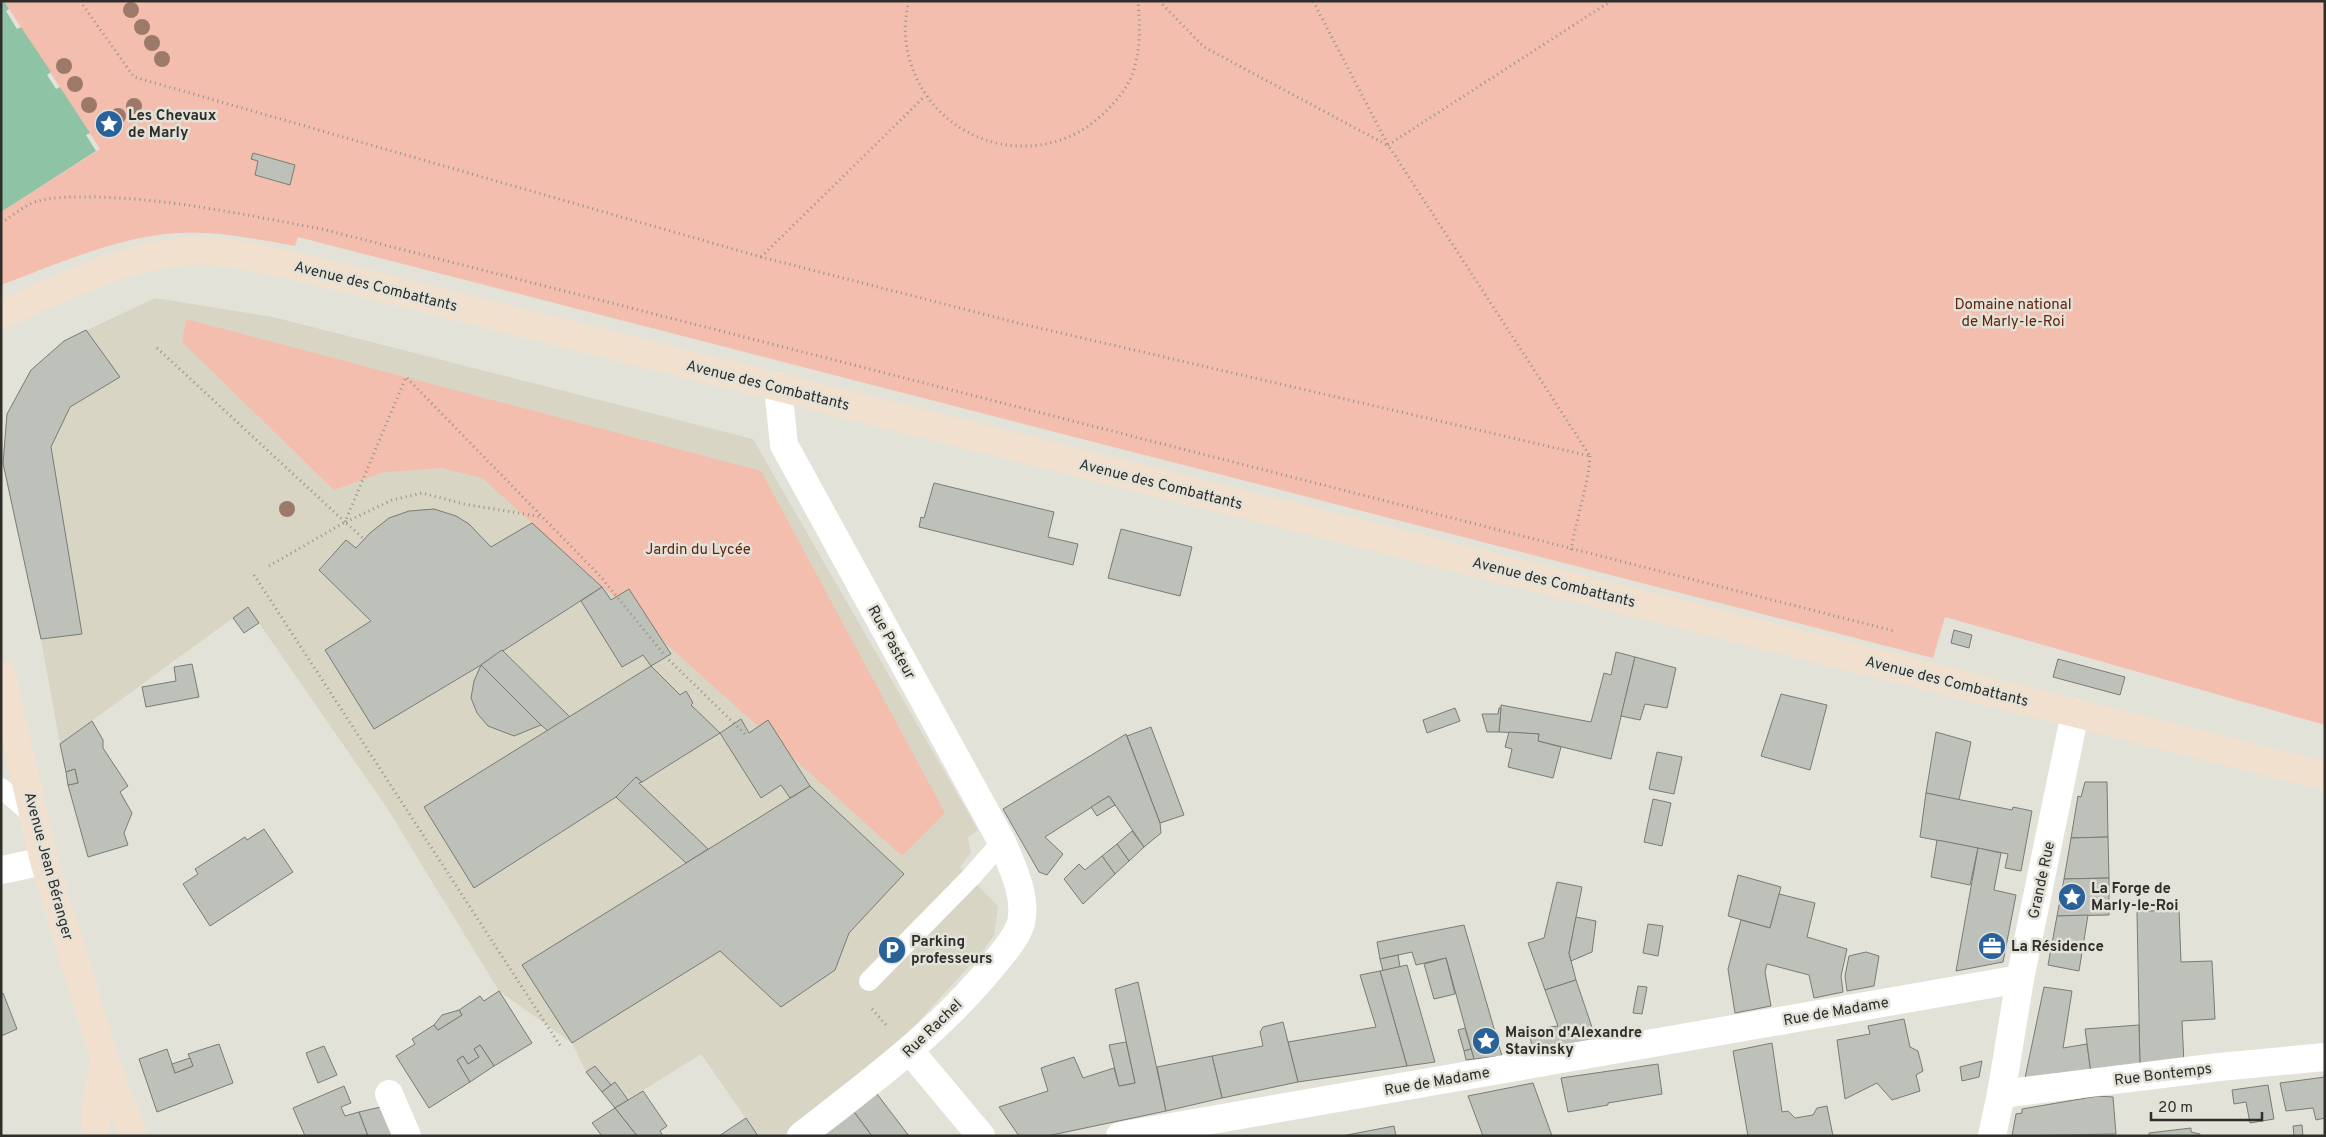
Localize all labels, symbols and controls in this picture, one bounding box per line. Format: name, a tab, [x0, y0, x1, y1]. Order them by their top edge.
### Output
place label: Les Chevaux de Marly	[128, 107, 217, 143]
place icon: Les Chevaux de Marly	[94, 109, 124, 139]
street label: Avenue des Combattants	[292, 258, 459, 317]
park label: Domaine national de Marly-le-Roi	[1954, 296, 2072, 332]
street label: Avenue des Combattants	[684, 357, 851, 416]
street label: Avenue des Combattants	[1077, 456, 1244, 515]
park label: Jardin du Lycée	[645, 541, 751, 560]
street label: Avenue des Combattants	[1470, 554, 1637, 613]
street label: Rue Pasteur	[863, 602, 919, 683]
street label: Avenue des Combattants	[1863, 653, 2030, 712]
street label: Avenue Jean Béranger	[19, 790, 77, 943]
street label: Grande Rue	[2025, 840, 2060, 921]
place label: La Forge de Marly-le-Roi	[2091, 880, 2178, 916]
place icon: La Forge de Marly-le-Roi	[2057, 882, 2087, 912]
office icon: La Résidence	[1977, 931, 2007, 961]
place label: Parking professeurs	[911, 933, 992, 969]
parking icon: Parking professeurs	[877, 935, 907, 965]
place label: La Résidence	[2011, 938, 2104, 957]
street label: Rue de Madame	[1782, 994, 1891, 1031]
street label: Rue Rachel	[899, 996, 967, 1062]
place label: Maison d'Alexandre Stavinsky	[1505, 1024, 1642, 1060]
place icon: Maison d'Alexandre Stavinsky	[1471, 1026, 1501, 1056]
street label: Rue Bontemps	[2113, 1060, 2213, 1091]
street label: Rue de Madame	[1383, 1064, 1492, 1101]
scale bar	[2151, 1090, 2262, 1122]
text: 20 m	[2158, 1099, 2193, 1118]

